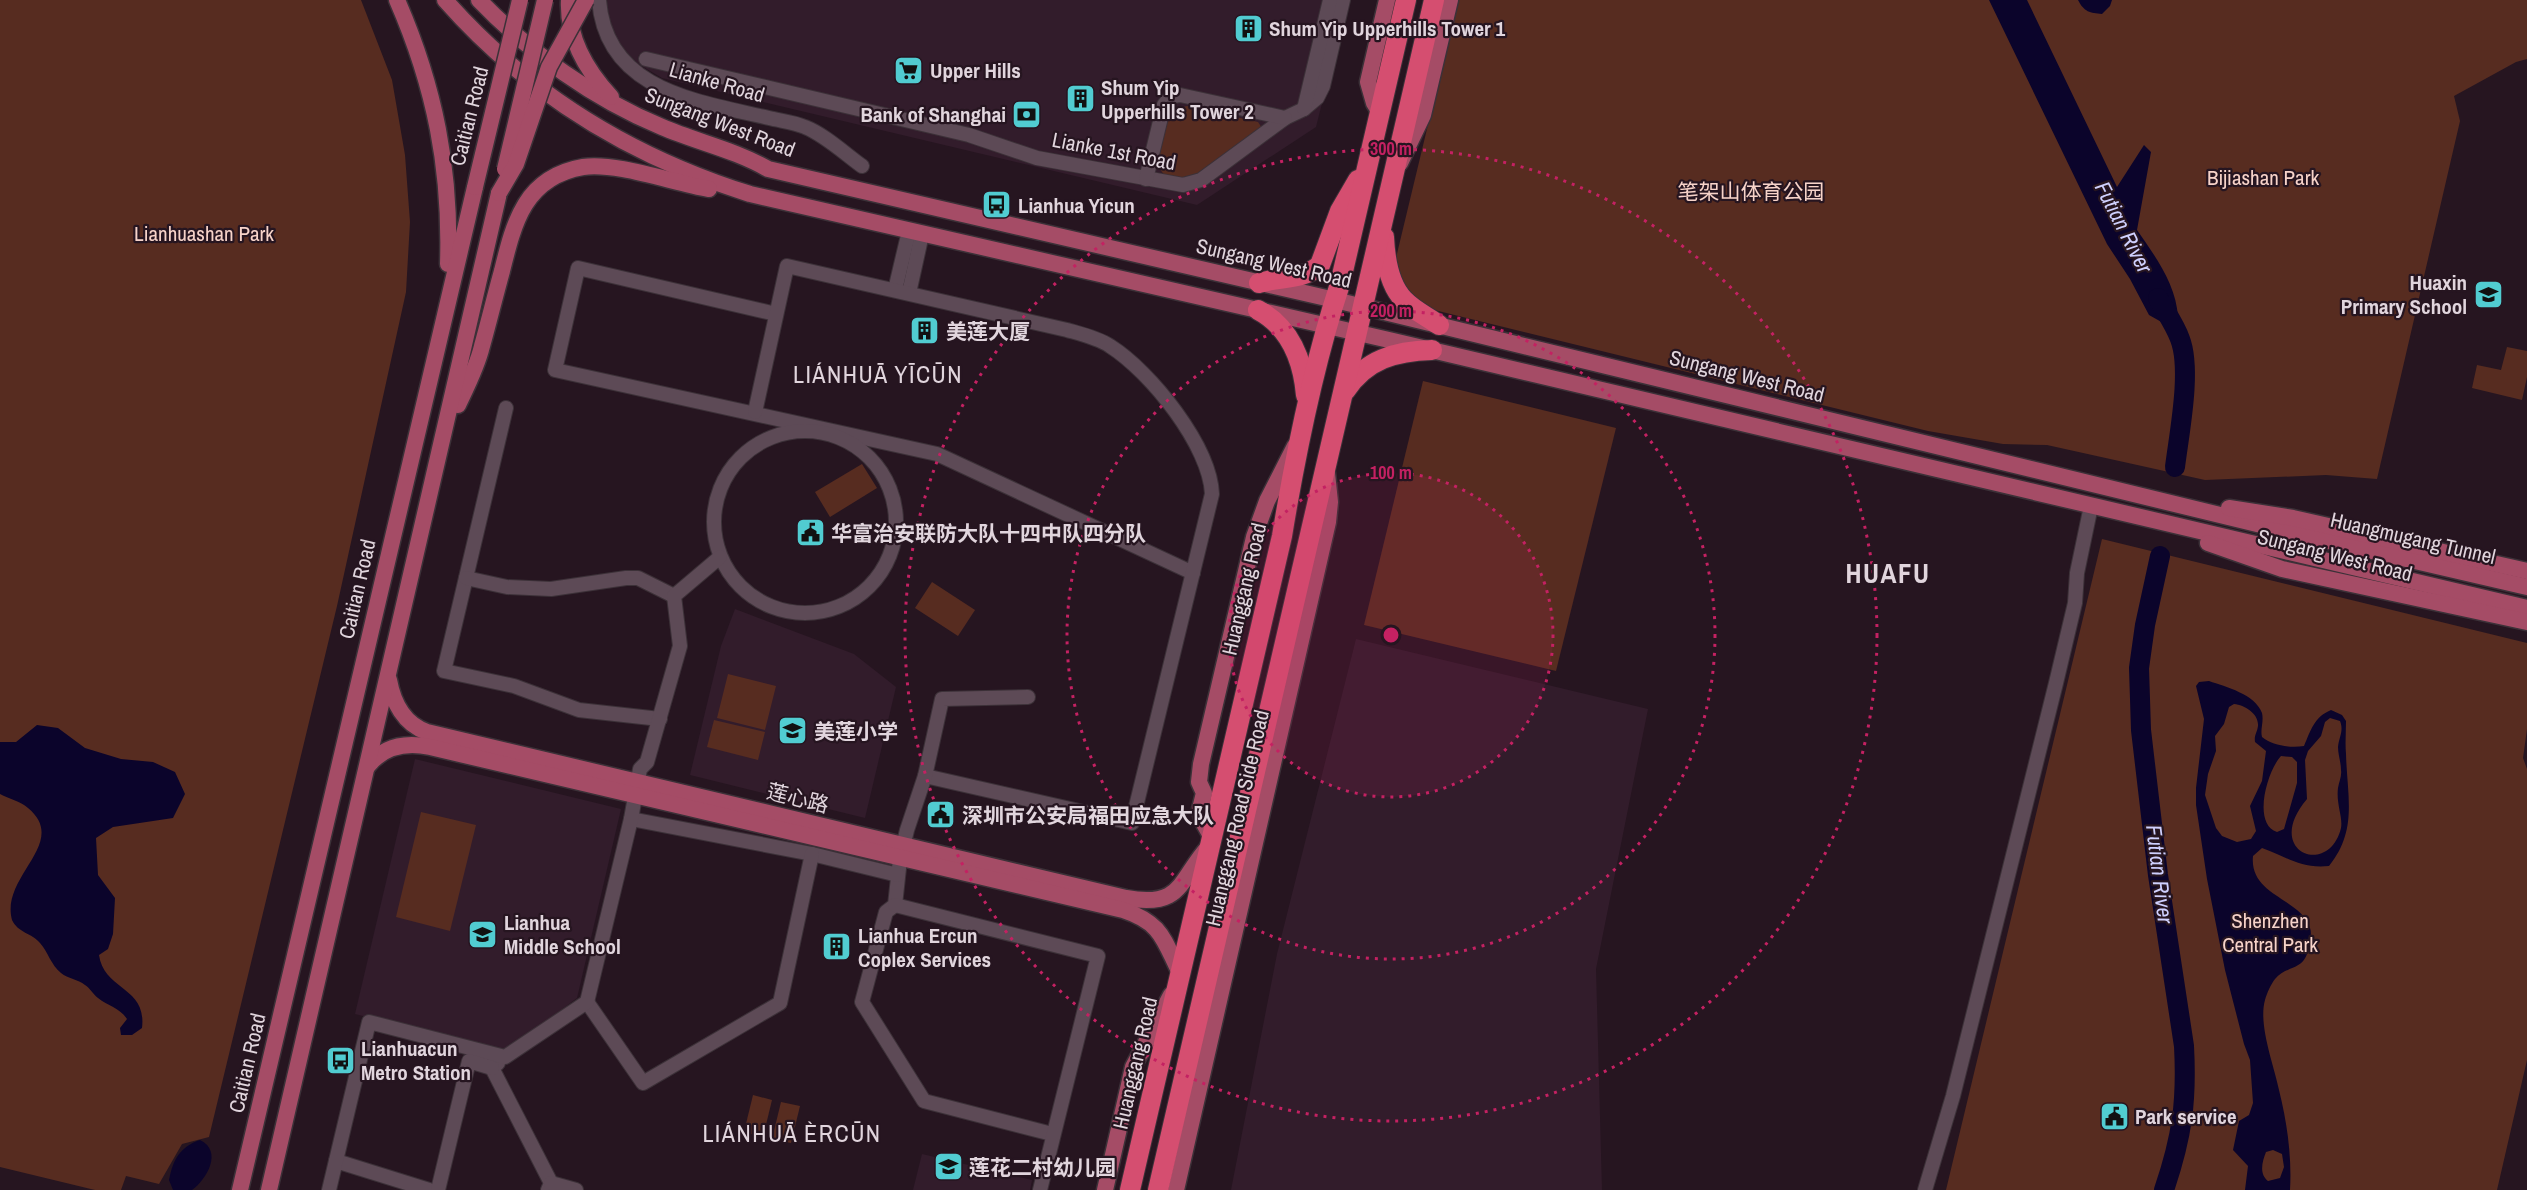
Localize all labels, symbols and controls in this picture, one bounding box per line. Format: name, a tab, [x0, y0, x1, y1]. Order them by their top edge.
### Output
building icon: Shum Yip Upperhills Tower 1	[1232, 12, 1264, 44]
place label: Shum Yip Upperhills Tower 1	[1269, 14, 1506, 43]
supermarket icon: Upper Hills	[893, 54, 925, 86]
street label: Lianke Road	[666, 55, 768, 109]
place label: Upper Hills	[930, 56, 1021, 85]
street label: Caitian Road	[443, 63, 495, 169]
place label: Shum Yip Upperhills Tower 2	[1101, 73, 1254, 126]
street label: Sungang West Road	[641, 80, 799, 164]
building icon: Shum Yip Upperhills Tower 2	[1064, 83, 1096, 115]
bank icon: Bank of Shanghai	[1011, 98, 1043, 130]
place label: Bank of Shanghai	[861, 100, 1006, 129]
street label: Lianke 1st Road	[1050, 125, 1178, 177]
text: 300 m	[1370, 136, 1412, 161]
park label: Bijiashan Park	[2207, 163, 2319, 192]
water label: Futian River	[2088, 176, 2160, 279]
park label: 笔架山体育公园	[1678, 177, 1825, 206]
bus stop icon: Lianhua Yicun	[981, 189, 1013, 221]
place label: Lianhua Yicun	[1018, 191, 1135, 220]
park label: Lianhuashan Park	[134, 219, 274, 248]
street label: Sungang West Road	[1193, 231, 1355, 295]
place label: Huaxin Primary School	[2341, 268, 2467, 321]
school or university icon: Huaxin Primary School	[2472, 278, 2504, 310]
text: 200 m	[1370, 298, 1412, 323]
building icon: 美莲大厦	[909, 315, 941, 347]
place label: 美莲大厦	[946, 317, 1030, 346]
street label: Sungang West Road	[1667, 343, 1827, 409]
district label: LIÁNHUĀ YĪCŪN	[793, 358, 963, 390]
text: 100 m	[1370, 460, 1412, 485]
street label: Huangmugang Tunnel	[2328, 505, 2498, 571]
public building icon: 华富治安联防大队十四中队四分队	[794, 517, 826, 549]
place label: 华富治安联防大队十四中队四分队	[831, 519, 1146, 548]
street label: Huanggang Road	[1215, 520, 1273, 658]
street label: Sungang West Road	[2255, 522, 2415, 588]
street label: Caitian Road	[331, 536, 383, 642]
district label: HUAFU	[1846, 555, 1930, 591]
centre of rings	[1381, 625, 1401, 645]
street label: Huanggang Road Side Road	[1198, 707, 1276, 929]
school or university icon: 美莲小学	[777, 715, 809, 747]
place label: 美莲小学	[814, 717, 898, 746]
street label: 莲心路	[764, 776, 832, 820]
public building icon: 深圳市公安局福田应急大队	[925, 799, 957, 831]
place label: 深圳市公安局福田应急大队	[962, 801, 1214, 830]
water label: Futian River	[2139, 823, 2181, 926]
park label: Shenzhen Central Park	[2222, 906, 2318, 959]
place label: Lianhua Middle School	[504, 908, 621, 961]
school or university icon: Lianhua Middle School	[467, 918, 499, 950]
place label: Lianhua Ercun Coplex Services	[858, 921, 991, 974]
building icon: Lianhua Ercun Coplex Services	[821, 931, 853, 963]
street label: Huanggang Road	[1106, 994, 1164, 1132]
street label: Caitian Road	[221, 1010, 273, 1116]
place label: Lianhuacun Metro Station	[361, 1034, 471, 1087]
bus stop icon: Lianhuacun Metro Station	[324, 1044, 356, 1076]
public building icon: Park service	[2098, 1100, 2130, 1132]
place label: Park service	[2135, 1102, 2237, 1131]
district label: LIÁNHUĀ ÈRCŪN	[702, 1117, 882, 1149]
school or university icon: 莲花二村幼儿园	[932, 1151, 964, 1183]
place label: 莲花二村幼儿园	[969, 1153, 1116, 1182]

